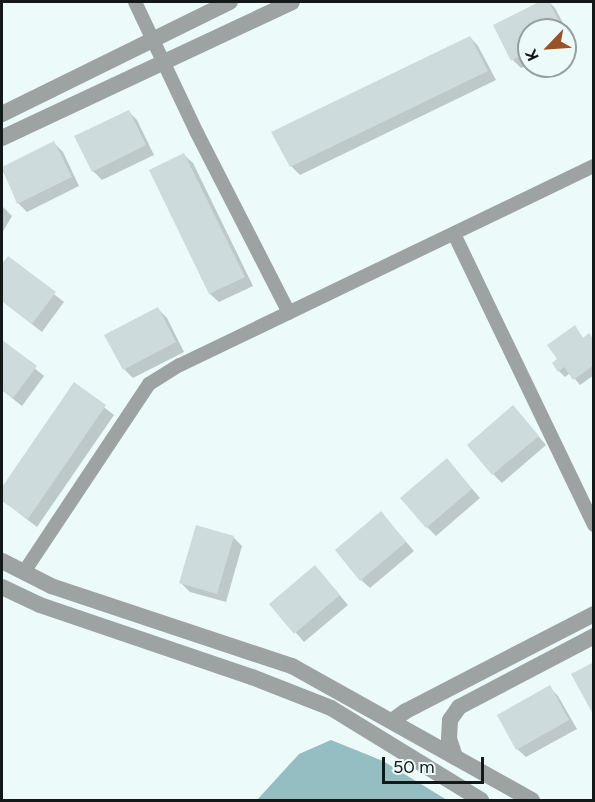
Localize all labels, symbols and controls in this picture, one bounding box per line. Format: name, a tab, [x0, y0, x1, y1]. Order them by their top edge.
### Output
north arrow	[517, 18, 577, 78]
text: K	[521, 46, 543, 64]
scale bar	[385, 745, 487, 783]
text: 50 m	[393, 756, 435, 778]

